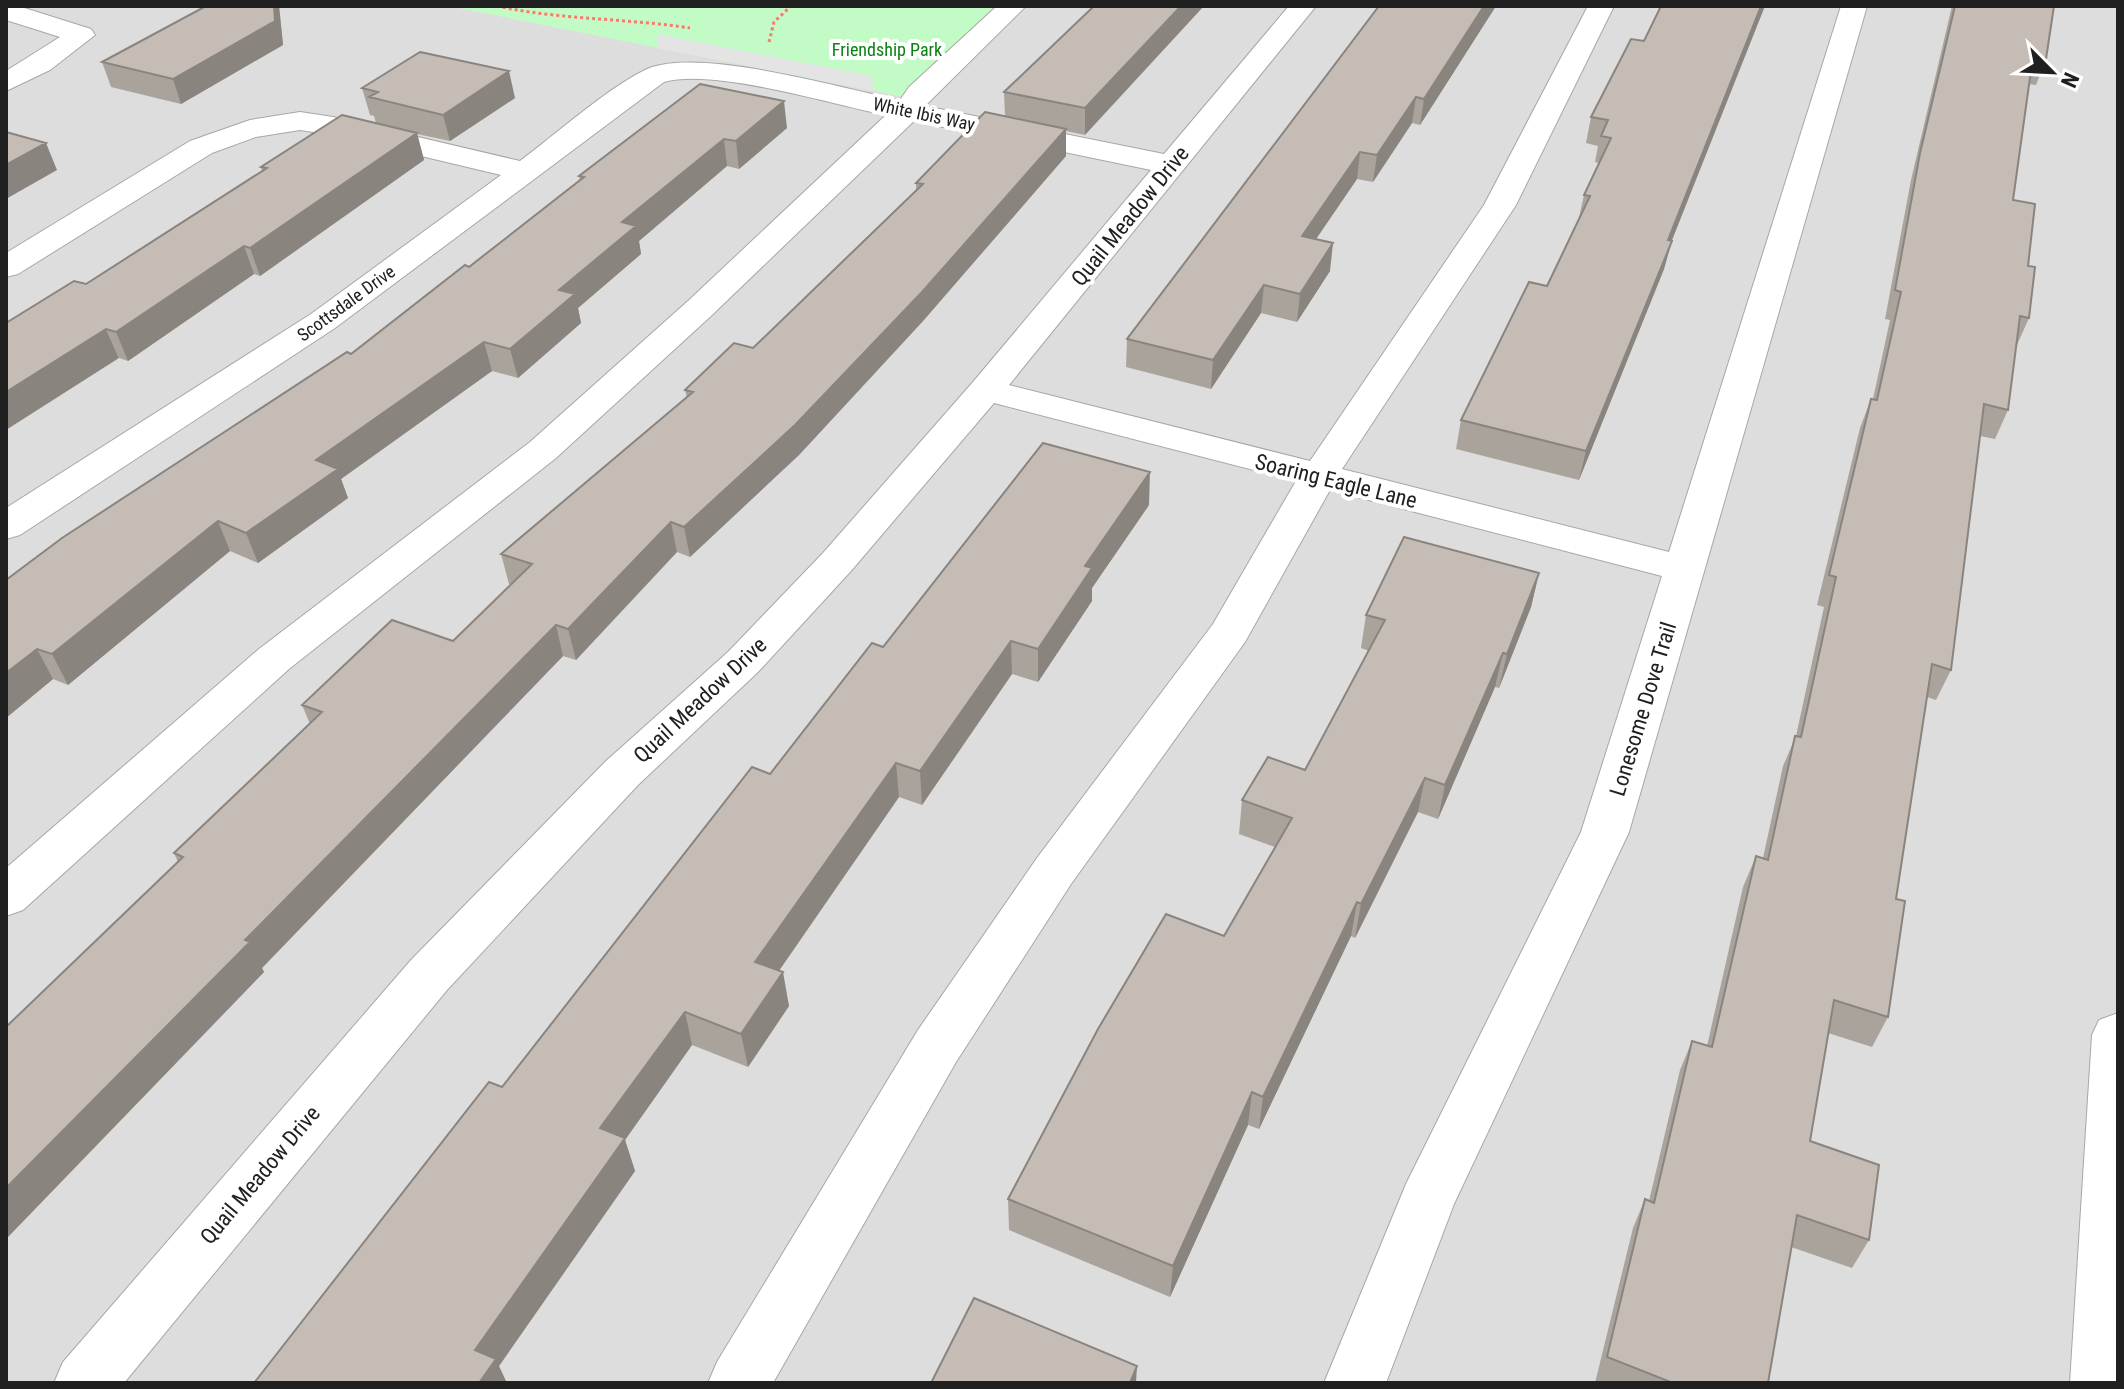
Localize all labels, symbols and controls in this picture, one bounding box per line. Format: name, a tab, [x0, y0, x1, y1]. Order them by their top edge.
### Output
north arrow	[2012, 32, 2092, 112]
park label: Friendship Park	[832, 39, 942, 60]
text: N	[2056, 69, 2084, 91]
street label: White Ibis Way	[871, 93, 977, 135]
street label: Quail Meadow Drive	[1066, 141, 1194, 291]
street label: Scottsdale Drive	[293, 260, 399, 346]
street label: Soaring Eagle Lane	[1252, 449, 1420, 513]
street label: Lonesome Dove Trail	[1605, 619, 1681, 799]
street label: Quail Meadow Drive	[628, 632, 772, 768]
street label: Quail Meadow Drive	[195, 1101, 325, 1249]

